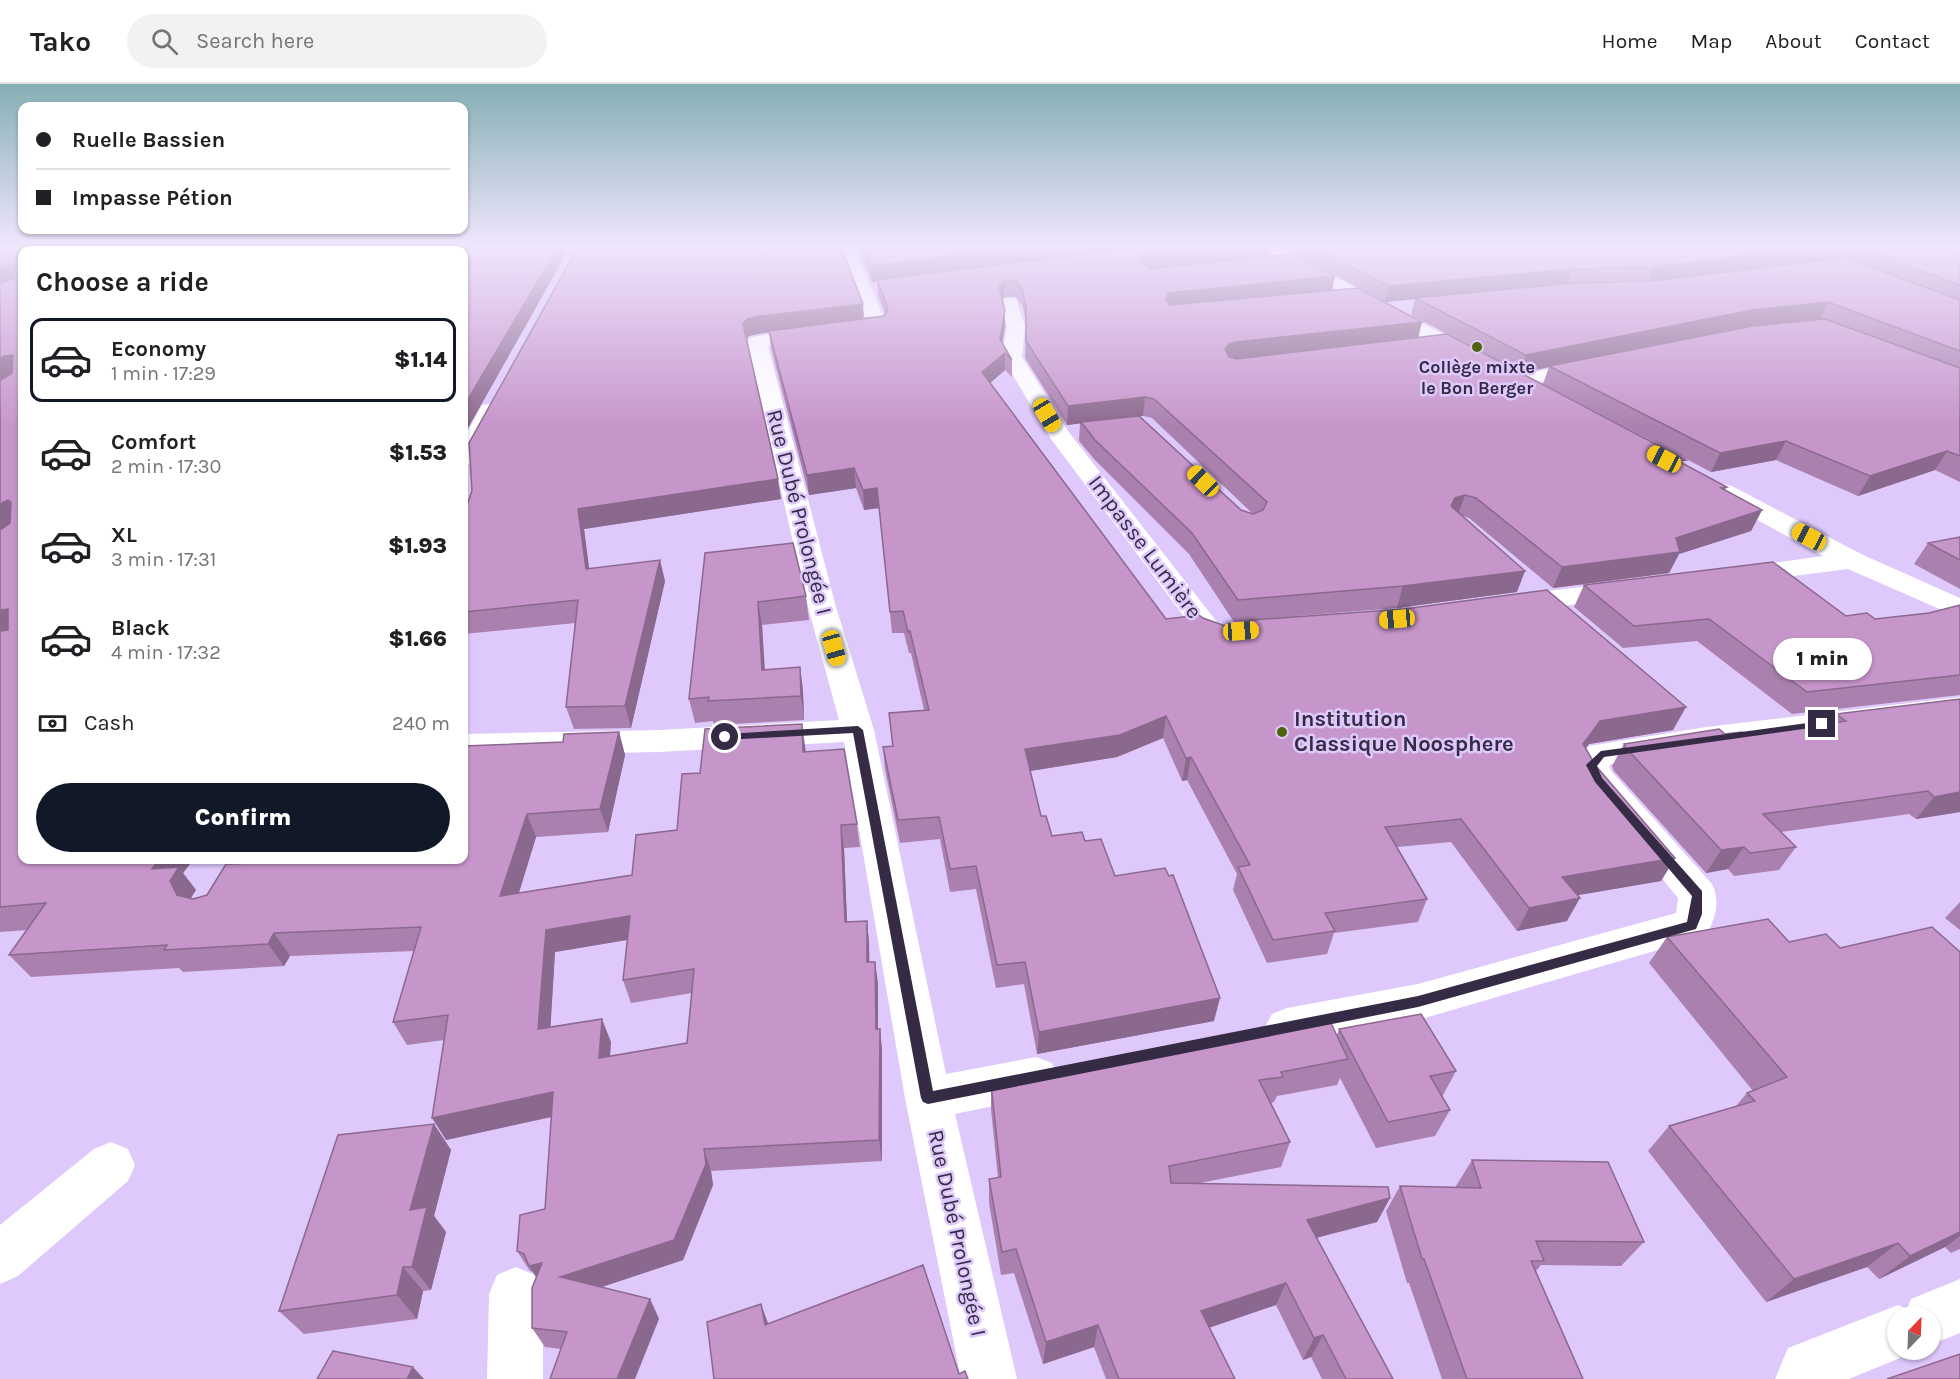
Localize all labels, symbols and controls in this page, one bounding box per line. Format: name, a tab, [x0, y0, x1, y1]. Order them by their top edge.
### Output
search box	[127, 14, 547, 68]
text: Tako	[30, 25, 91, 58]
icon: search	[148, 25, 181, 58]
text: Search here	[196, 28, 314, 54]
text: Home	[1602, 29, 1658, 53]
text: Map	[1691, 29, 1732, 53]
text: About	[1765, 29, 1822, 53]
text: Contact	[1855, 29, 1930, 53]
text: Ruelle Bassien	[72, 127, 225, 153]
text: Impasse Pétion	[72, 185, 233, 211]
text: Choose a ride	[36, 266, 209, 298]
icon: car	[39, 333, 93, 387]
text: Economy	[111, 336, 206, 362]
marker: Collège mixte le Bon Berger	[1470, 340, 1484, 354]
text: $1.14	[394, 347, 447, 373]
place label: Collège mixte le Bon Berger	[1419, 356, 1535, 399]
text: 1 min · 17:29	[111, 362, 216, 385]
car	[1030, 395, 1064, 435]
street label: Rue Dubé Prolongée I	[761, 407, 837, 617]
icon: car	[39, 426, 93, 480]
text: Comfort	[111, 429, 196, 455]
text: $1.53	[389, 440, 447, 466]
car	[1644, 443, 1684, 475]
text: 2 min · 17:30	[111, 455, 221, 478]
car	[1184, 462, 1222, 500]
street label: Impasse Lumière	[1083, 470, 1207, 624]
icon: car	[39, 519, 93, 573]
car	[1789, 521, 1829, 553]
text: XL	[111, 522, 137, 548]
text: $1.93	[388, 533, 447, 559]
text: 3 min · 17:31	[111, 548, 216, 571]
car	[1378, 608, 1416, 630]
icon: car	[39, 612, 93, 666]
text: Black	[111, 615, 170, 641]
car	[1222, 621, 1260, 641]
text: $1.66	[388, 626, 447, 652]
car	[820, 628, 848, 668]
callout: 1 min	[1772, 637, 1872, 679]
text: 4 min · 17:32	[111, 641, 221, 664]
text: 1 min	[1796, 647, 1849, 670]
place label: Institution Classique Noosphere	[1294, 706, 1514, 757]
icon: cash	[36, 707, 69, 740]
text: Cash	[84, 710, 134, 736]
route end	[1808, 710, 1835, 737]
text: 240 m	[392, 712, 450, 735]
route start	[711, 723, 738, 750]
marker: Institution Classique Noosphere	[1275, 725, 1289, 739]
button: Confirm	[36, 783, 450, 852]
street label: Rue Dubé Prolongée I	[922, 1127, 992, 1339]
north arrow	[1887, 1306, 1941, 1360]
map controls	[1887, 1306, 1941, 1360]

